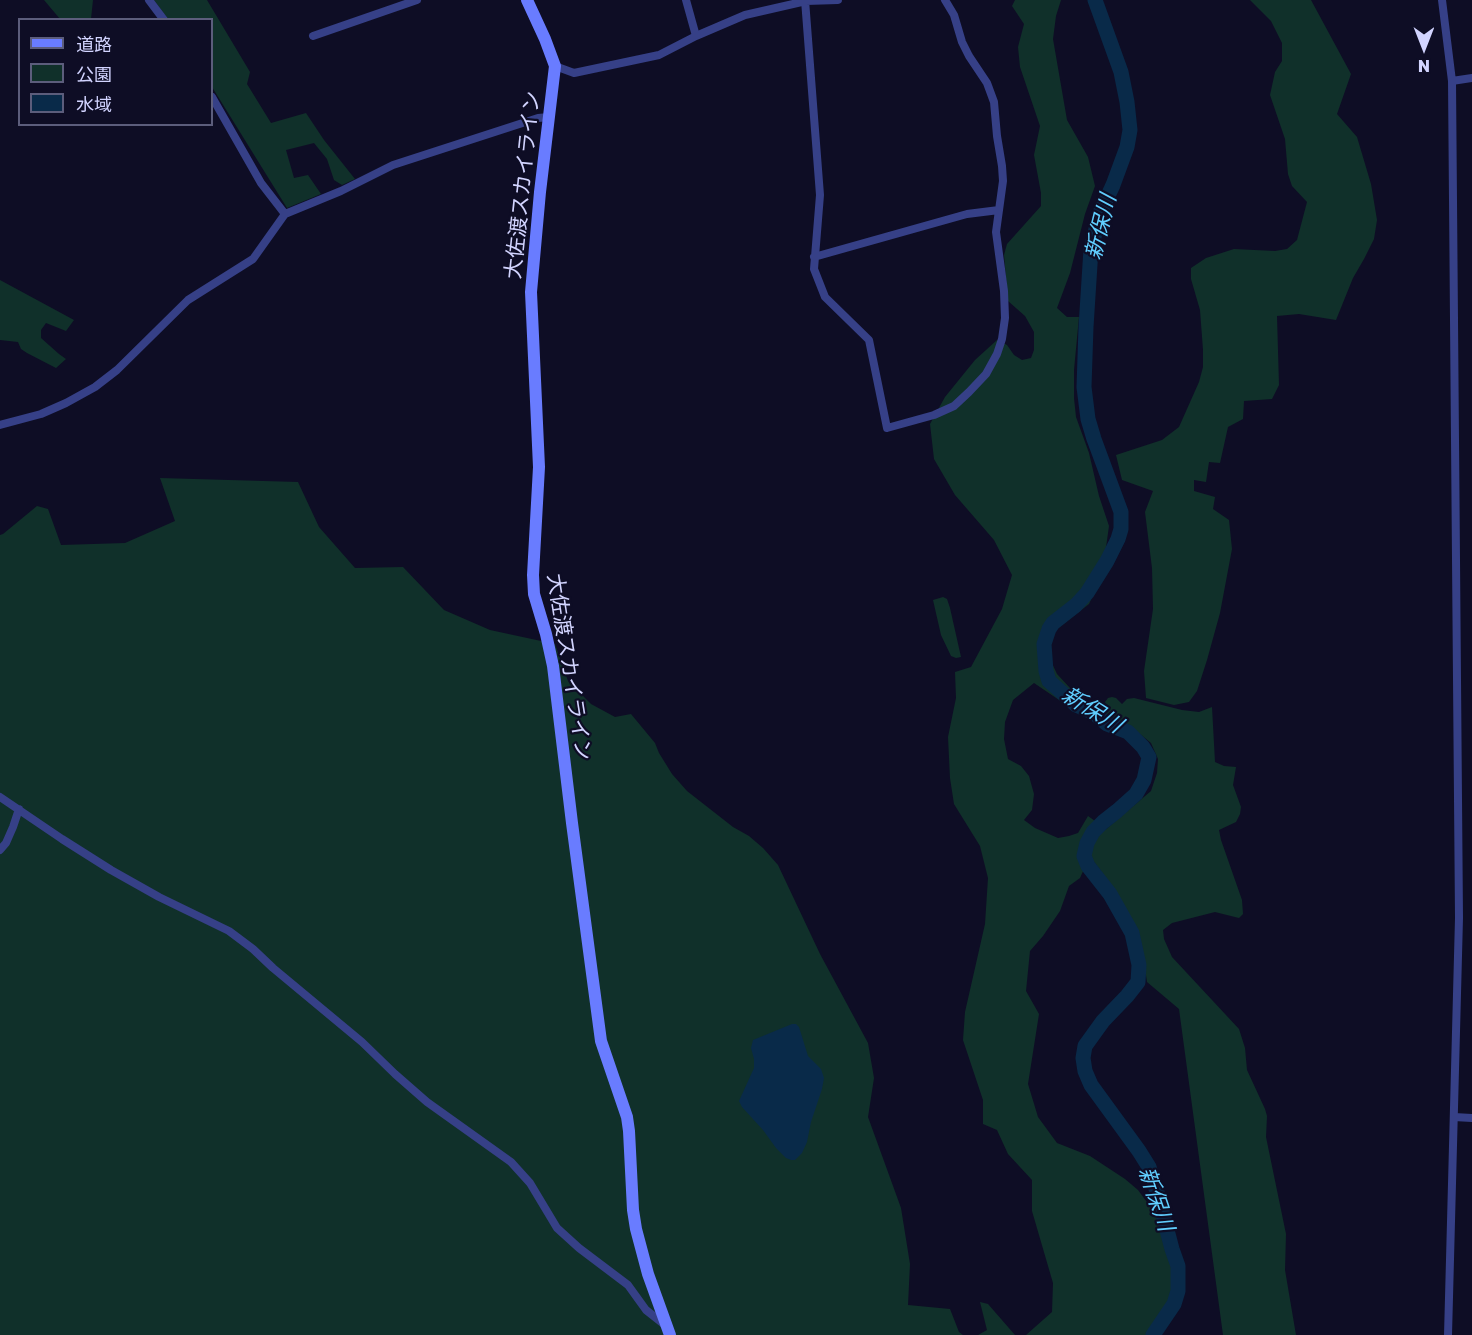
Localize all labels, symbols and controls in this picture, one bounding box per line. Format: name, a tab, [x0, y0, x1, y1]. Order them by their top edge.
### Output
legend	[18, 18, 213, 126]
north arrow	[1394, 18, 1454, 78]
text: 道路	[76, 33, 112, 55]
text: N	[1418, 56, 1430, 76]
text: 公園	[76, 63, 112, 85]
street label: 大佐渡スカイライン	[501, 90, 545, 280]
text: 水域	[76, 93, 112, 115]
water label: 新保川	[1080, 192, 1122, 262]
street label: 大佐渡スカイライン	[542, 572, 596, 762]
water label: 新保川	[1057, 681, 1127, 739]
water label: 新保川	[1133, 1164, 1179, 1234]

